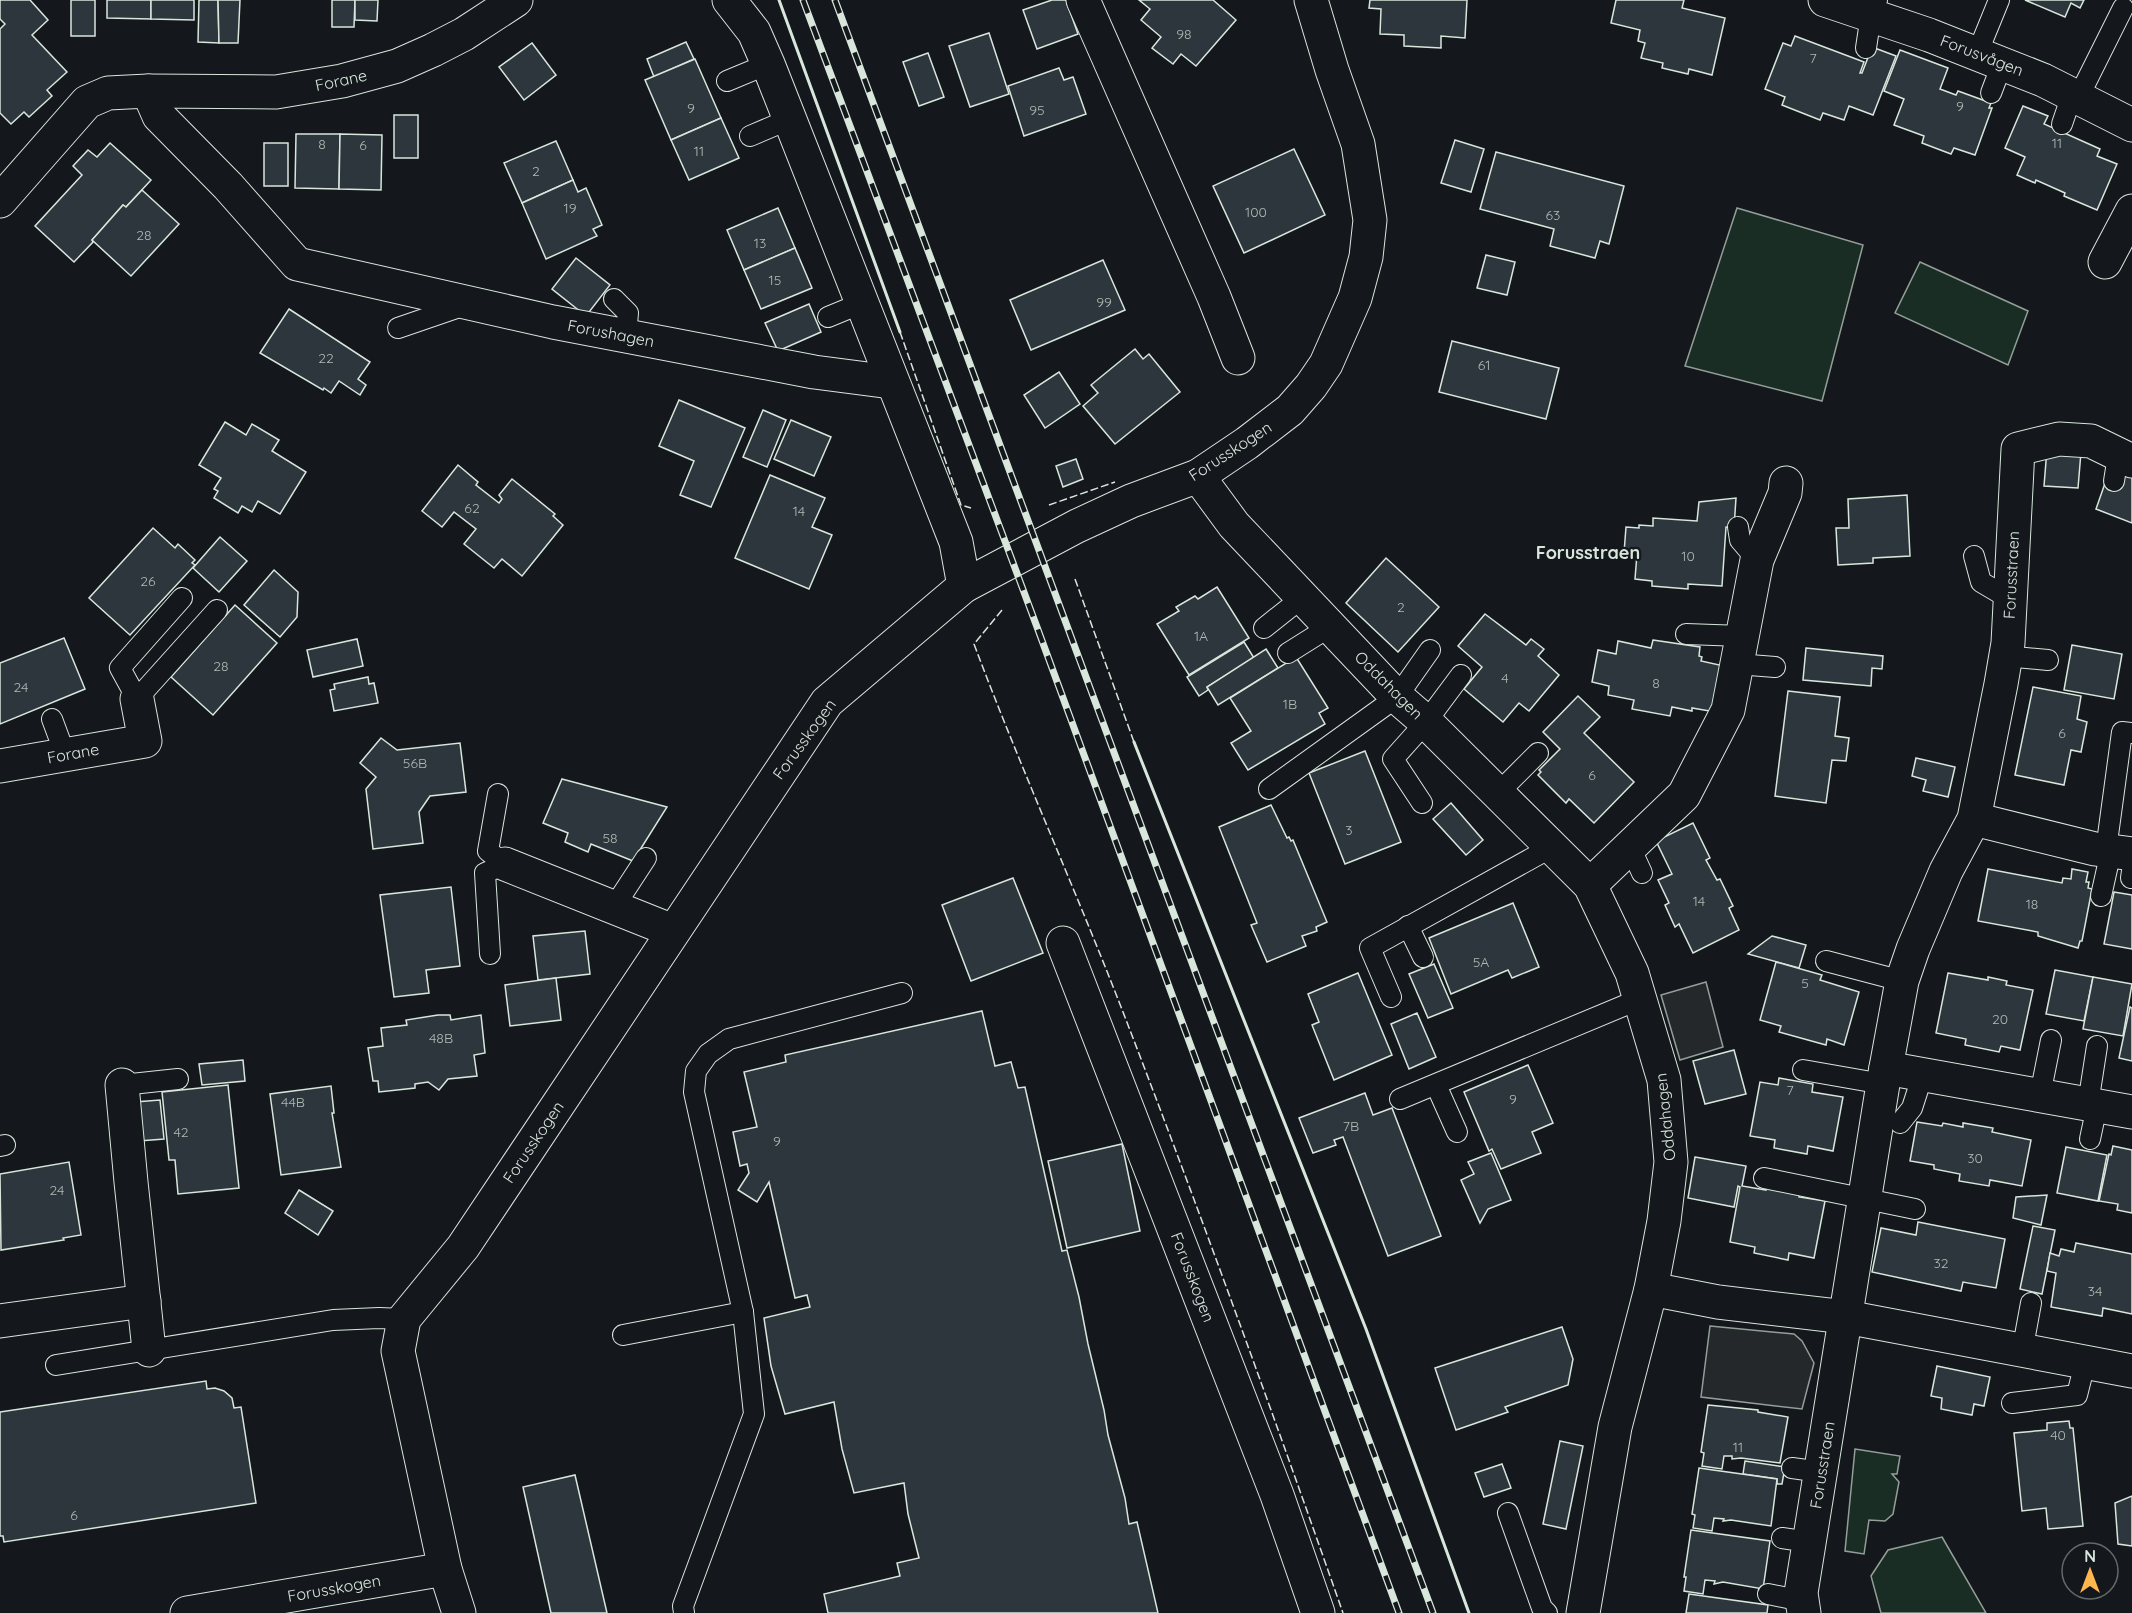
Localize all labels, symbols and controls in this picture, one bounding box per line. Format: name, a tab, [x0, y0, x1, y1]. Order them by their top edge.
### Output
house number: 98	[1176, 25, 1192, 43]
street label: Forusvågen	[1938, 30, 2026, 80]
house number: 7	[1809, 49, 1817, 67]
street label: Forane	[313, 65, 369, 95]
house number: 9	[1956, 97, 1964, 115]
house number: 9	[687, 99, 695, 117]
house number: 95	[1029, 101, 1045, 119]
house number: 11	[2052, 134, 2062, 152]
house number: 8	[318, 135, 326, 153]
house number: 6	[359, 136, 367, 154]
house number: 11	[694, 142, 704, 160]
house number: 2	[532, 162, 540, 180]
house number: 19	[564, 199, 577, 217]
house number: 100	[1245, 203, 1267, 221]
house number: 63	[1546, 206, 1560, 224]
house number: 28	[136, 226, 152, 244]
house number: 13	[754, 234, 766, 252]
house number: 15	[769, 271, 781, 289]
house number: 99	[1096, 293, 1112, 311]
street label: Forushagen	[566, 315, 656, 351]
house number: 22	[318, 349, 334, 367]
house number: 61	[1478, 356, 1490, 374]
street label: Forusskogen	[1185, 417, 1275, 485]
house number: 62	[464, 499, 480, 517]
house number: 14	[793, 502, 805, 520]
street label: Forusstraen	[1999, 530, 2023, 620]
district label: Forusstraen	[1536, 541, 1640, 564]
house number: 10	[1681, 547, 1695, 565]
house number: 26	[140, 572, 156, 590]
house number: 2	[1397, 598, 1405, 616]
house number: 1A	[1194, 627, 1208, 645]
street label: Oddahagen	[1351, 647, 1427, 723]
house number: 28	[213, 657, 229, 675]
house number: 4	[1501, 669, 1509, 687]
house number: 8	[1652, 674, 1660, 692]
house number: 24	[14, 678, 28, 696]
street label: Forusskogen	[768, 695, 840, 783]
house number: 1B	[1283, 695, 1297, 713]
house number: 6	[2058, 724, 2066, 742]
street label: Forane	[45, 739, 101, 767]
house number: 56B	[403, 754, 427, 772]
house number: 6	[1588, 766, 1596, 784]
house number: 3	[1345, 821, 1353, 839]
house number: 58	[602, 829, 618, 847]
house number: 14	[1693, 892, 1705, 910]
house number: 18	[2026, 895, 2038, 913]
house number: 5A	[1473, 953, 1489, 971]
house number: 5	[1801, 974, 1809, 992]
house number: 20	[1992, 1010, 2008, 1028]
house number: 48B	[429, 1029, 453, 1047]
street label: Oddahagen	[1650, 1072, 1680, 1162]
house number: 7	[1786, 1081, 1794, 1099]
house number: 9	[1509, 1090, 1517, 1108]
house number: 44B	[281, 1093, 305, 1111]
street label: Forusskogen	[498, 1097, 568, 1187]
house number: 7B	[1343, 1117, 1359, 1135]
house number: 42	[173, 1123, 189, 1141]
house number: 9	[773, 1132, 781, 1150]
house number: 30	[1967, 1149, 1983, 1167]
house number: 24	[50, 1181, 64, 1199]
street label: Forusskogen	[1167, 1229, 1219, 1325]
house number: 32	[1933, 1254, 1949, 1272]
house number: 34	[2088, 1282, 2102, 1300]
street label: Forusstraen	[1805, 1420, 1839, 1510]
house number: 40	[2050, 1426, 2066, 1444]
house number: 11	[1733, 1438, 1743, 1456]
house number: 6	[70, 1506, 78, 1524]
north arrow	[2060, 1541, 2120, 1601]
text: N	[2084, 1546, 2096, 1566]
street label: Forusskogen	[286, 1570, 382, 1606]

